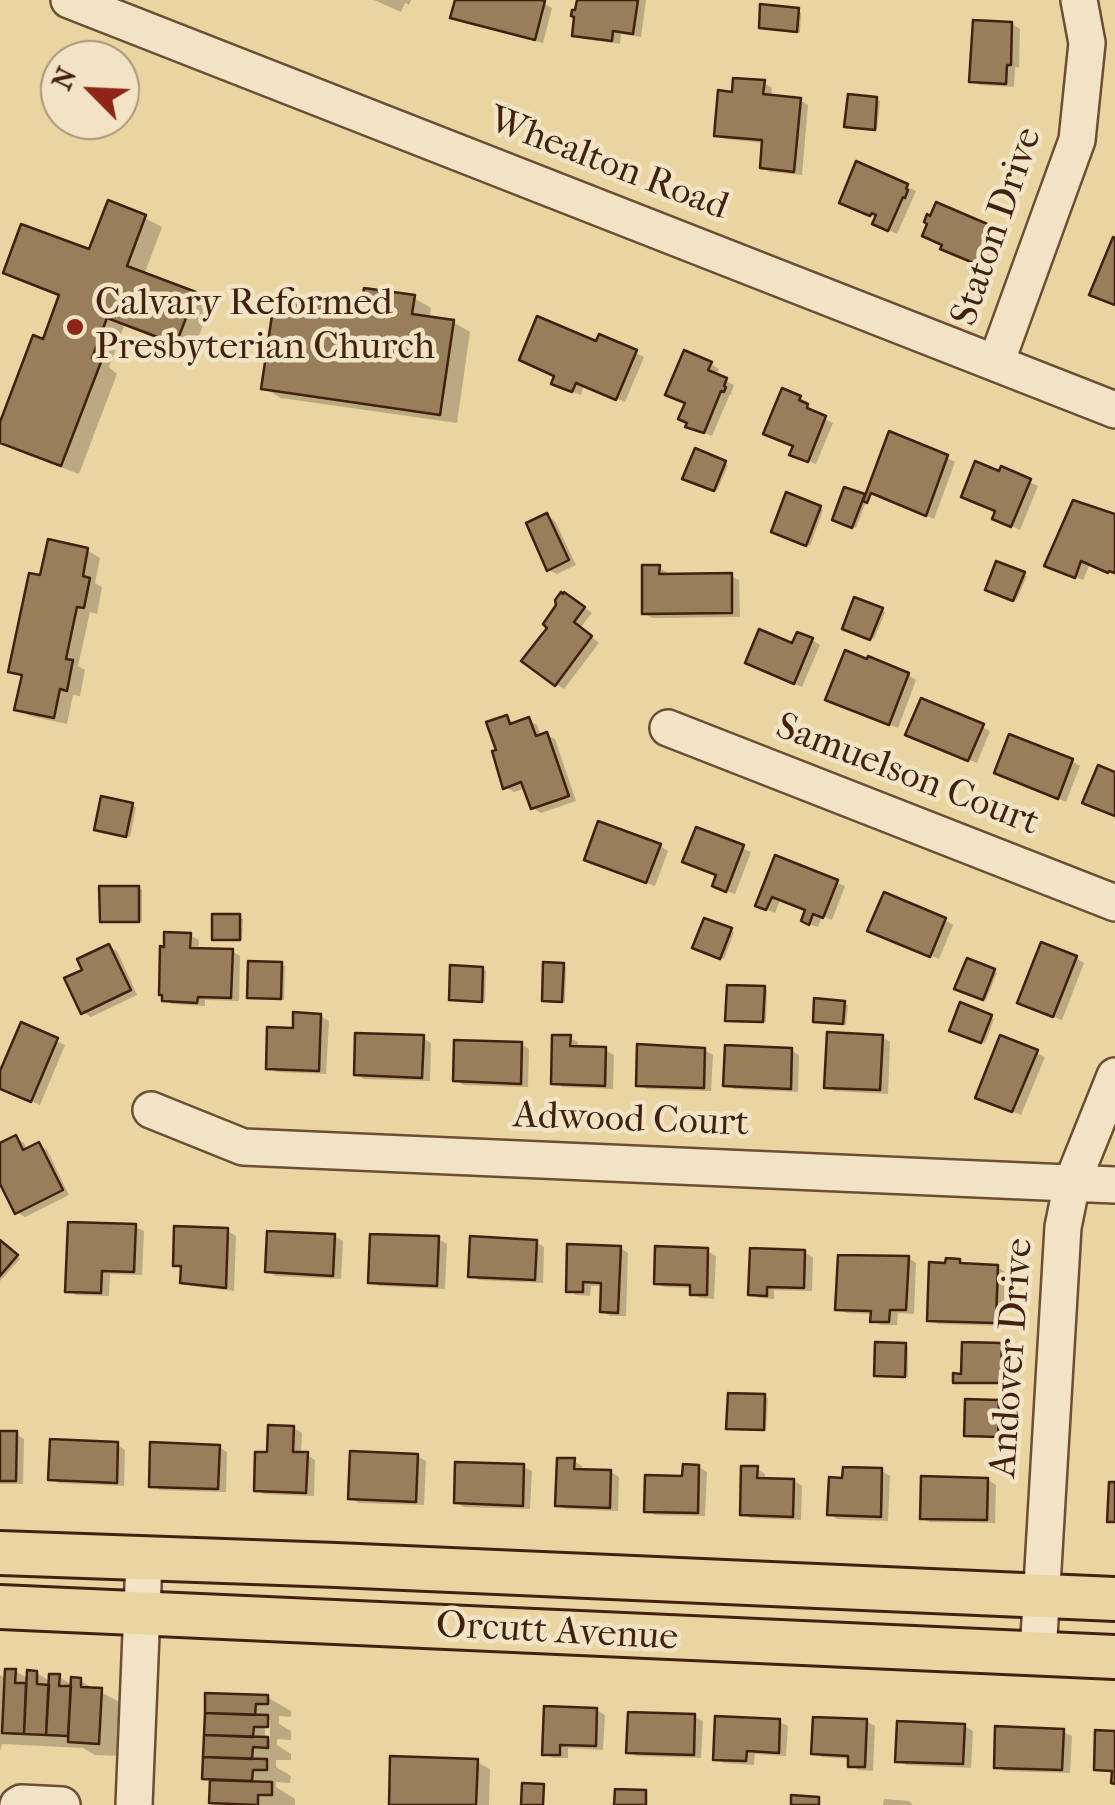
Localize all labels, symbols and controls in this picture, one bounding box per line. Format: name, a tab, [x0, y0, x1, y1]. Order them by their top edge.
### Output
north arrow	[40, 40, 140, 140]
text: N	[45, 62, 83, 95]
street label: Whealton Road	[482, 98, 734, 232]
street label: Staton Drive	[943, 122, 1053, 332]
place label: Calvary Reformed Presbyterian Church	[95, 282, 435, 372]
marker: Calvary Reformed Presbyterian Church	[64, 316, 86, 338]
street label: Samuelson Court	[769, 705, 1045, 847]
street label: Adwood Court	[512, 1094, 750, 1148]
street label: Andover Drive	[982, 1237, 1044, 1479]
street label: Orcutt Avenue	[435, 1604, 679, 1662]

